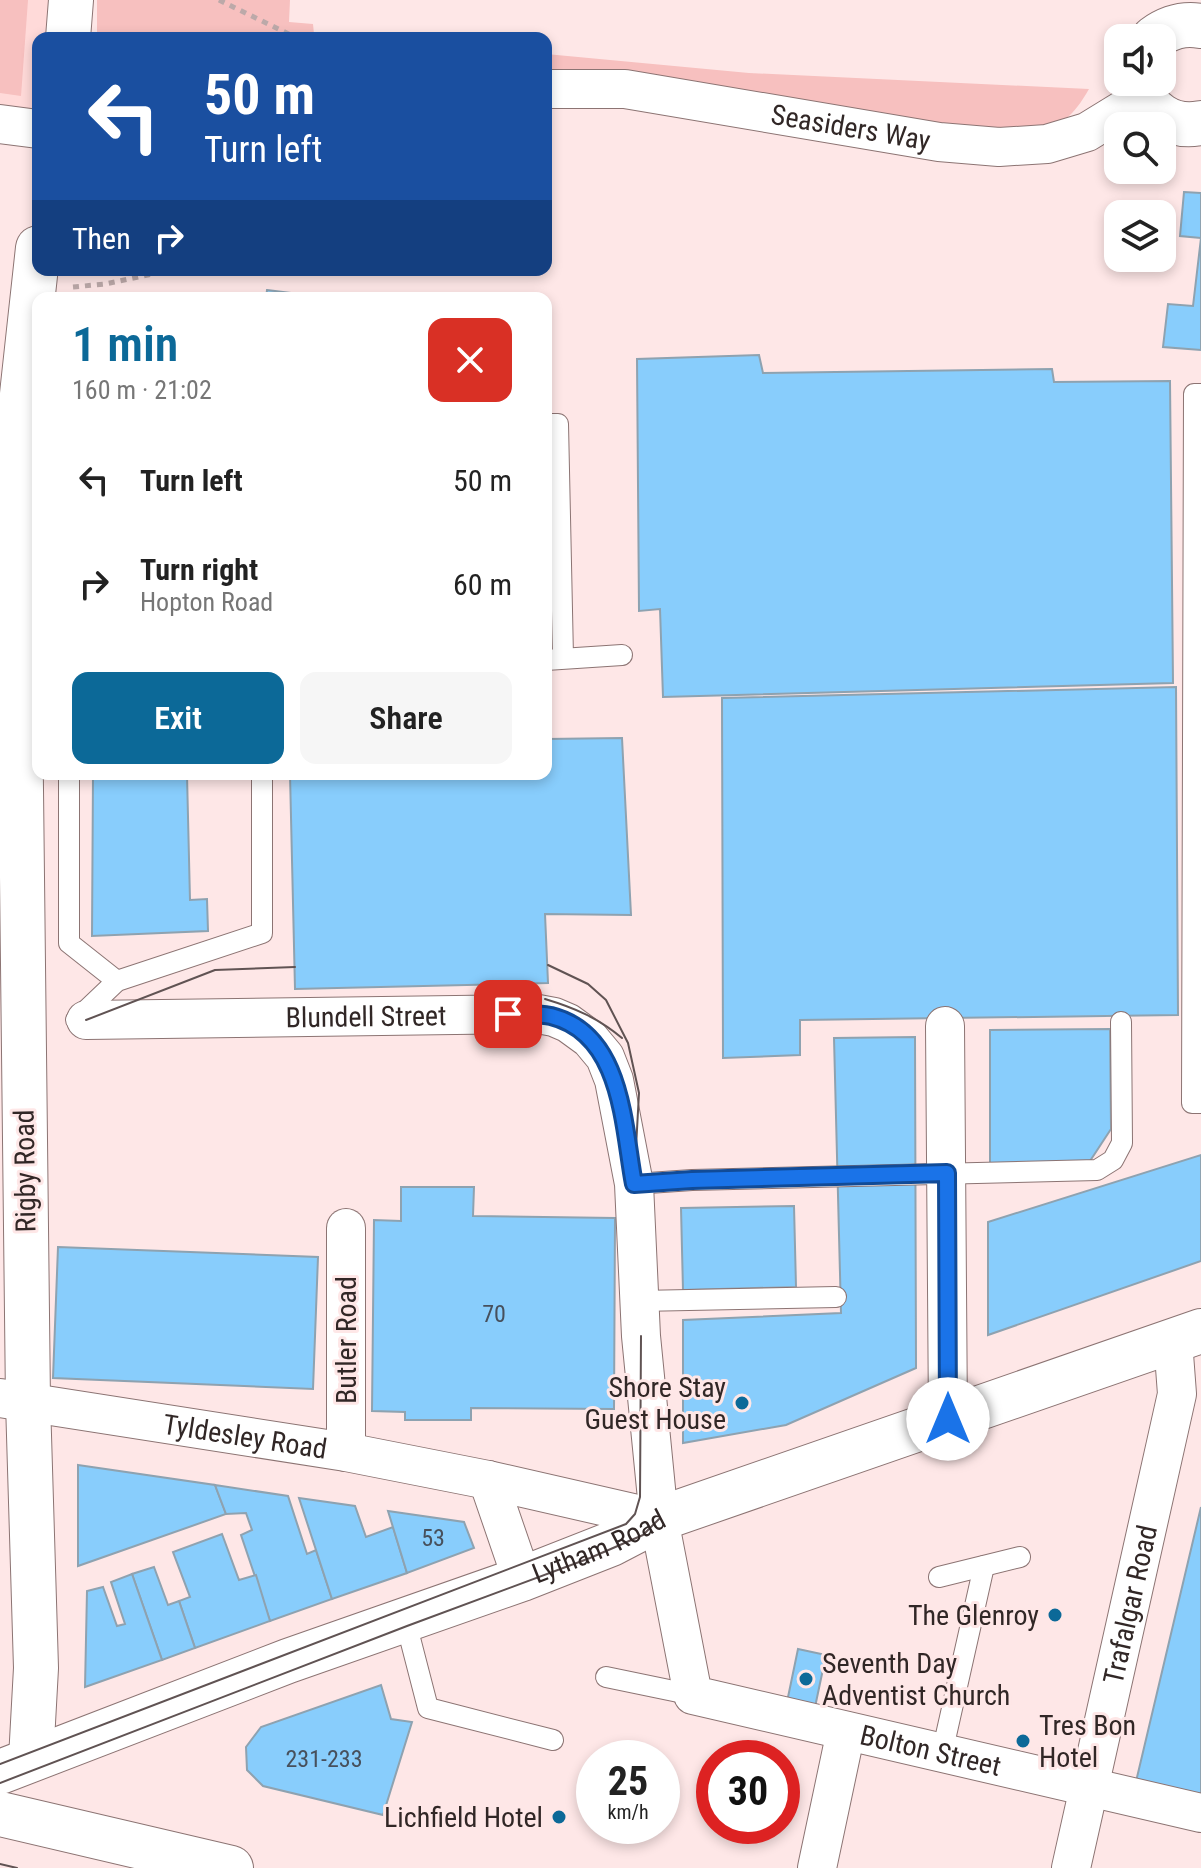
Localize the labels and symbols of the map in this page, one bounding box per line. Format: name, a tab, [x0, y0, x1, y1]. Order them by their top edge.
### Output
street label: Seasiders Way	[769, 97, 933, 157]
pin	[474, 980, 542, 1048]
street label: Blundell Street	[285, 999, 447, 1034]
street label: Rigby Road	[7, 1109, 43, 1233]
street label: Butler Road	[330, 1276, 363, 1404]
house number: 70	[482, 1300, 506, 1328]
place label: Shore Stay Guest House	[584, 1371, 726, 1436]
position arrow	[906, 1377, 990, 1461]
marker: Shore Stay Guest House	[733, 1394, 751, 1412]
street label: Tyldesley Road	[161, 1407, 329, 1465]
street label: Lytham Road	[527, 1502, 671, 1590]
street label: Trafalgar Road	[1096, 1522, 1164, 1687]
house number: 53	[421, 1524, 445, 1552]
place label: The Glenroy	[908, 1599, 1039, 1632]
marker: The Glenroy	[1046, 1606, 1064, 1624]
place label: Seventh Day Adventist Church	[822, 1647, 1010, 1712]
marker: Seventh Day Adventist Church	[797, 1670, 815, 1688]
place label: Tres Bon Hotel	[1039, 1709, 1136, 1774]
street label: Bolton Street	[857, 1718, 1004, 1782]
marker: Tres Bon Hotel	[1014, 1732, 1032, 1750]
speed limit sign: 30	[696, 1740, 800, 1844]
house number: 231-233	[285, 1745, 363, 1773]
place label: Lichfield Hotel	[384, 1801, 543, 1834]
marker: Lichfield Hotel	[550, 1808, 568, 1826]

